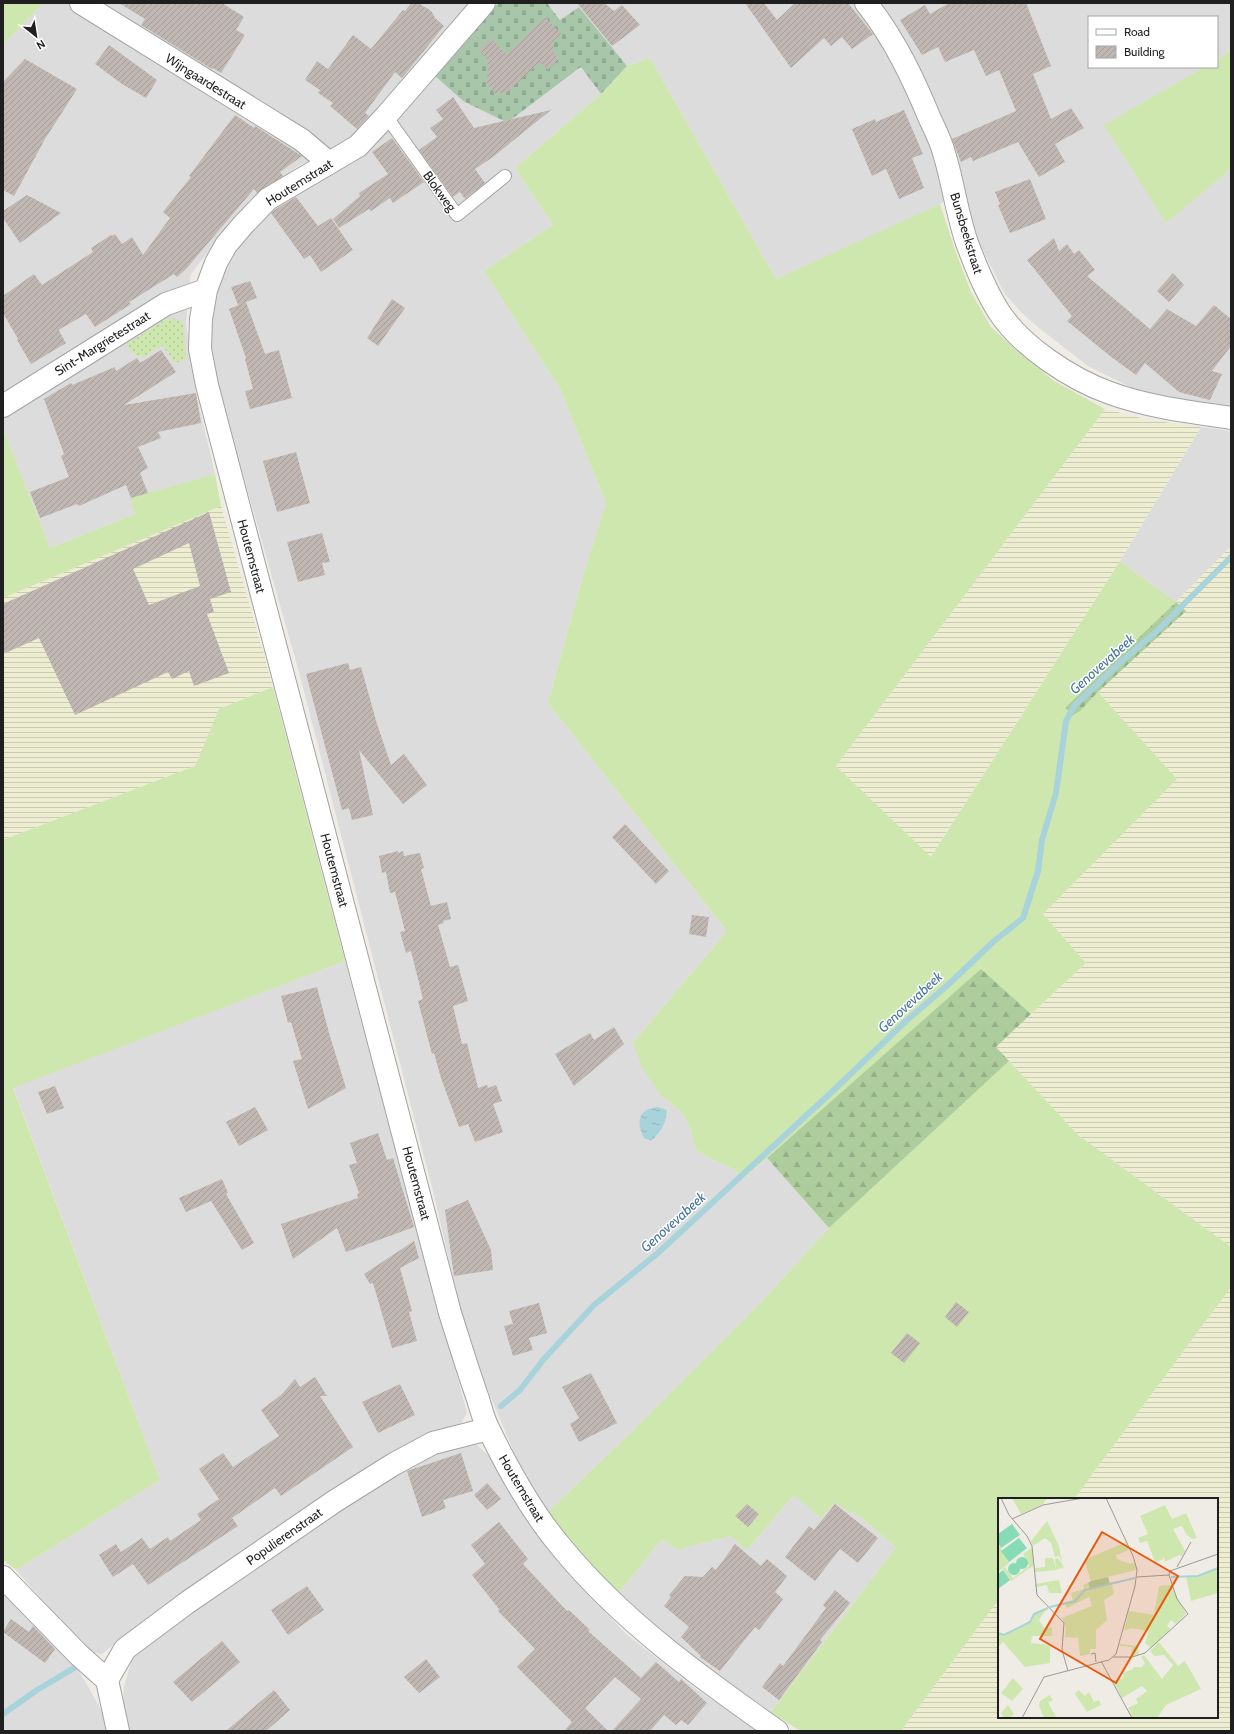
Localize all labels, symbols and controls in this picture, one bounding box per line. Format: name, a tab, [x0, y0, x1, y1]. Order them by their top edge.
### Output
north arrow	[16, 16, 56, 56]
legend	[1088, 16, 1218, 68]
text: Road	[1124, 24, 1150, 39]
text: N	[34, 37, 48, 53]
text: Building	[1124, 44, 1166, 59]
street label: Wijngaardestraat	[162, 50, 250, 113]
street label: Houtemstraat	[263, 155, 336, 209]
street label: Blokweg	[420, 168, 460, 215]
street label: Bunsbeekstraat	[947, 190, 987, 276]
street label: Sint-Margrietestraat	[51, 307, 153, 379]
street label: Houtemstraat	[234, 517, 270, 595]
water label: Genovevabeek	[1066, 629, 1139, 698]
street label: Houtemstraat	[317, 831, 353, 909]
water label: Genovevabeek	[874, 967, 947, 1036]
street label: Houtemstraat	[399, 1144, 435, 1222]
water label: Genovevabeek	[637, 1187, 710, 1256]
street label: Houtemstraat	[496, 1451, 549, 1525]
inset map	[998, 1498, 1218, 1718]
street label: Populierenstraat	[243, 1503, 326, 1568]

